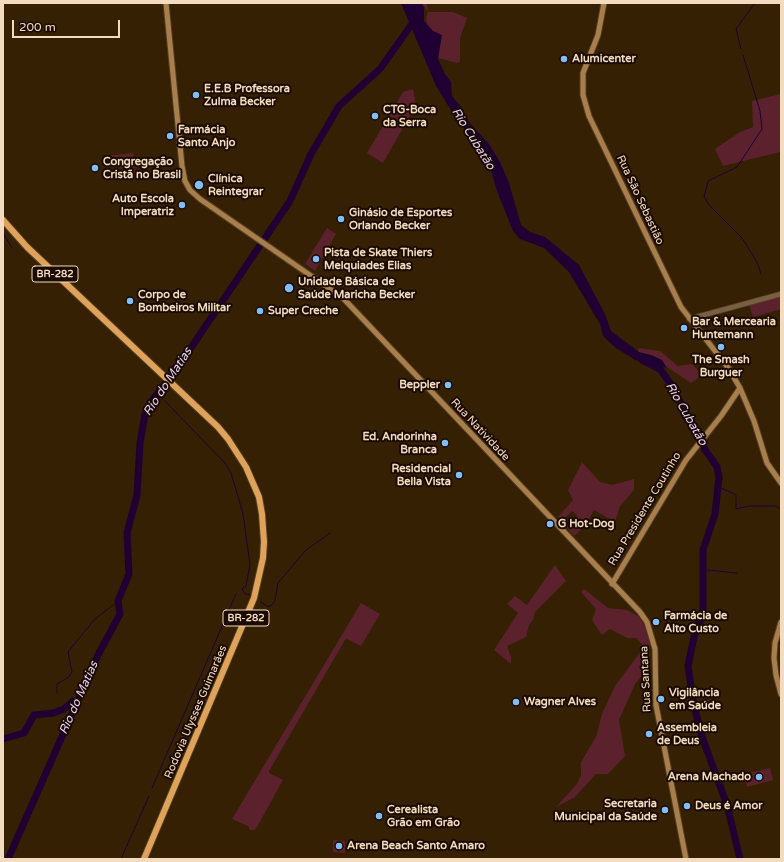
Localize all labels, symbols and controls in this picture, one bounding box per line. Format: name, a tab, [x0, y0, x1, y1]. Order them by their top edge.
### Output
scale bar	[14, 12, 122, 38]
text: 200 m	[19, 20, 56, 34]
place label: Alumicenter	[572, 52, 636, 66]
marker: Alumicenter	[559, 54, 569, 64]
place label: E.E.B Professora Zulma Becker	[204, 82, 290, 108]
marker: E.E.B Professora Zulma Becker	[191, 90, 201, 100]
place label: CTG-Boca da Serra	[383, 103, 436, 129]
water label: Rio Cubatão	[448, 105, 498, 173]
marker: CTG-Boca da Serra	[370, 111, 380, 121]
place label: Farmácia Santo Anjo	[178, 123, 236, 149]
marker: Farmácia Santo Anjo	[165, 131, 175, 141]
street label: Rua São Sebastião	[613, 153, 667, 247]
place label: Congregação Cristã no Brasil	[103, 155, 181, 181]
marker: Congregação Cristã no Brasil	[90, 163, 100, 173]
place label: Clínica Reintegrar	[208, 172, 263, 198]
marker: Clínica Reintegrar	[193, 179, 205, 191]
place label: Auto Escola Imperatriz	[112, 192, 174, 218]
marker: Auto Escola Imperatriz	[177, 200, 187, 210]
place label: Ginásio de Esportes Orlando Becker	[349, 206, 452, 232]
marker: Ginásio de Esportes Orlando Becker	[336, 214, 346, 224]
place label: Pista de Skate Thiers Melquiades Elias	[324, 246, 432, 272]
marker: Pista de Skate Thiers Melquiades Elias	[311, 254, 321, 264]
road number: BR-282	[32, 266, 78, 282]
place label: Unidade Básica de Saúde Maricha Becker	[298, 275, 415, 301]
marker: Unidade Básica de Saúde Maricha Becker	[283, 282, 295, 294]
place label: Corpo de Bombeiros Militar	[138, 288, 230, 314]
marker: Corpo de Bombeiros Militar	[125, 296, 135, 306]
place label: Super Creche	[268, 304, 338, 318]
marker: Super Creche	[255, 306, 265, 316]
place label: Bar & Mercearia Huntemann	[692, 315, 776, 341]
marker: Bar & Mercearia Huntemann	[679, 323, 689, 333]
marker: The Smash Burguer	[716, 342, 726, 352]
water label: Rio do Matias	[141, 345, 195, 419]
place label: The Smash Burguer	[692, 353, 750, 379]
place label: Beppler	[399, 378, 440, 392]
marker: Beppler	[443, 380, 453, 390]
water label: Rio Cubatão	[662, 380, 710, 448]
street label: Rua Natividade	[448, 396, 512, 464]
place label: Ed. Andorinha Branca	[362, 430, 437, 456]
marker: Ed. Andorinha Branca	[440, 438, 450, 448]
street label: Rua Presidente Coutinho	[606, 450, 684, 568]
place label: Residencial Bella Vista	[392, 462, 451, 488]
marker: Residencial Bella Vista	[454, 470, 464, 480]
place label: G Hot-Dog	[558, 517, 614, 531]
marker: G Hot-Dog	[545, 519, 555, 529]
place label: Farmácia de Alto Custo	[664, 609, 727, 635]
road number: BR-282	[223, 610, 269, 626]
marker: Farmácia de Alto Custo	[651, 617, 661, 627]
street label: Rodovia Ulysses Guimarães	[162, 643, 230, 781]
street label: Rua Santana	[638, 646, 654, 712]
water label: Rio do Matias	[57, 659, 101, 737]
place label: Vigilância em Saúde	[669, 686, 721, 712]
marker: Vigilância em Saúde	[656, 694, 666, 704]
place label: Wagner Alves	[524, 695, 596, 709]
marker: Wagner Alves	[511, 697, 521, 707]
place label: Assembleia de Deus	[657, 721, 717, 747]
marker: Assembleia de Deus	[644, 729, 654, 739]
place label: Arena Machado	[668, 770, 751, 784]
marker: Arena Machado	[754, 772, 764, 782]
place label: Secretaria Municipal da Saúde	[554, 797, 657, 823]
place label: Deus é Amor	[695, 799, 762, 813]
marker: Deus é Amor	[682, 801, 692, 811]
place label: Cerealista Grão em Grão	[387, 803, 460, 829]
marker: Secretaria Municipal da Saúde	[660, 805, 670, 815]
marker: Cerealista Grão em Grão	[374, 811, 384, 821]
place label: Arena Beach Santo Amaro	[347, 839, 485, 853]
marker: Arena Beach Santo Amaro	[334, 841, 344, 851]

